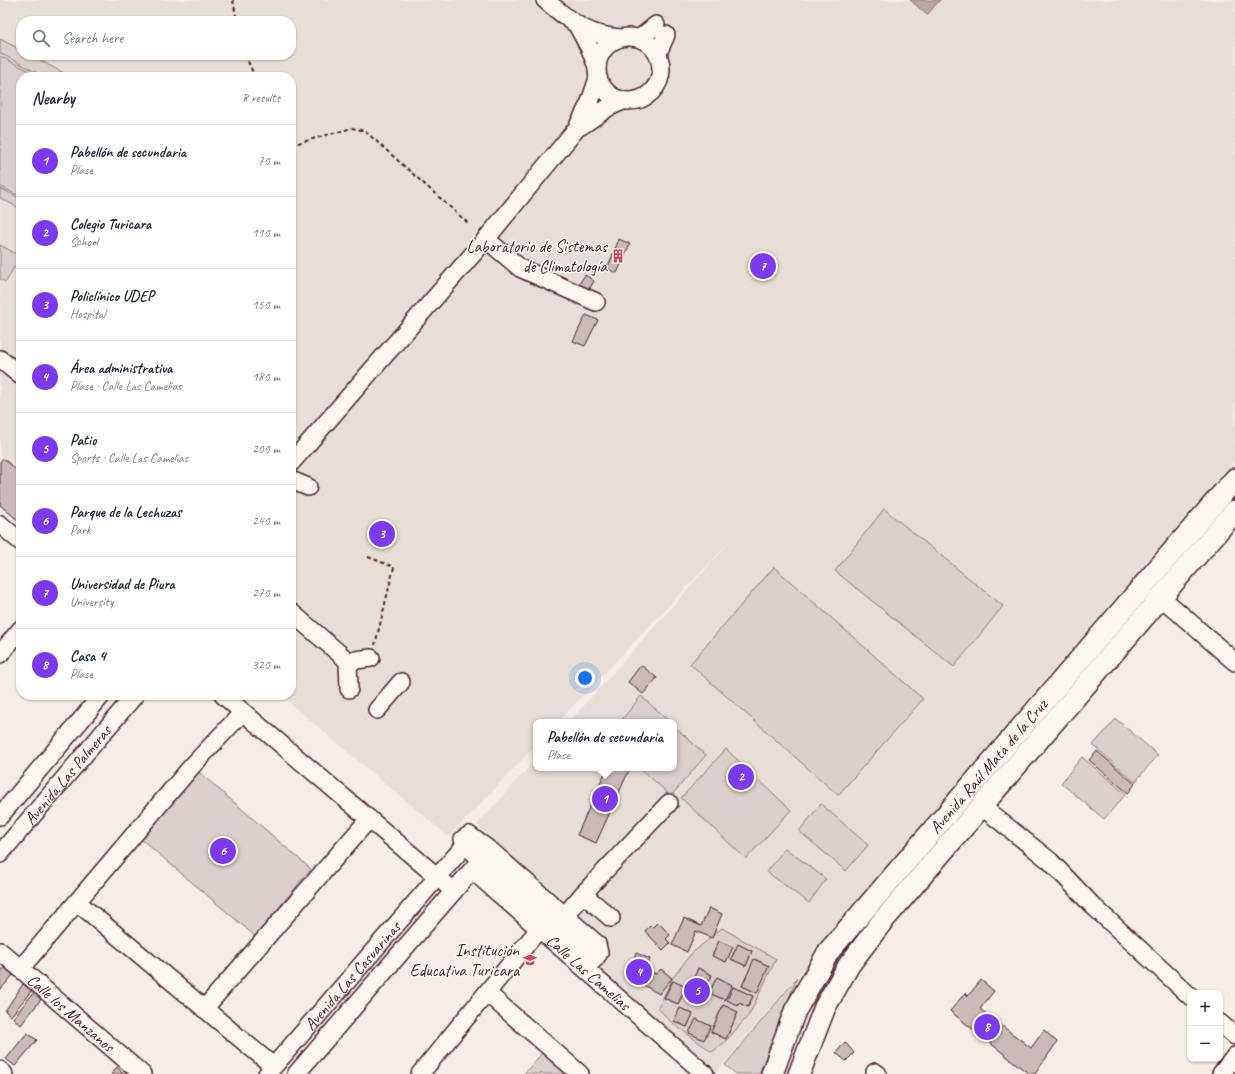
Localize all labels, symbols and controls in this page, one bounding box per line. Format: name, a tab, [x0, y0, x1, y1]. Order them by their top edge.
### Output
search box	[16, 16, 296, 60]
icon: search	[30, 27, 52, 49]
text: Search here	[62, 29, 123, 48]
text: Nearby	[32, 88, 75, 109]
text: 8 results	[242, 90, 280, 106]
text: Pabellón de secundaria	[70, 143, 186, 162]
text: 1	[42, 153, 48, 169]
text: 70 m	[258, 153, 280, 169]
text: Place	[70, 162, 93, 178]
text: Colegio Turicara	[70, 215, 151, 234]
text: 2	[42, 225, 48, 241]
text: 110 m	[252, 225, 280, 241]
text: School	[70, 234, 98, 250]
place label: Laboratorio de Sistemas de Climatología	[466, 236, 609, 277]
building icon: Laboratorio de Sistemas de Climatología	[610, 248, 626, 264]
pin: 7	[750, 251, 776, 281]
text: Policlínico UDEP	[70, 287, 154, 306]
text: 3	[42, 297, 48, 313]
text: 150 m	[252, 297, 280, 313]
text: Hospital	[70, 306, 106, 322]
text: Área administrativa	[70, 359, 172, 378]
text: 4	[42, 369, 48, 385]
text: 180 m	[252, 369, 280, 385]
text: Place · Calle Las Camelias	[70, 378, 182, 394]
text: Patio	[70, 431, 96, 450]
text: 5	[42, 441, 48, 457]
text: 200 m	[252, 441, 280, 457]
text: Sports · Calle Las Camelias	[70, 450, 188, 466]
text: Parque de la Lechuzas	[70, 503, 181, 522]
text: 6	[42, 513, 48, 529]
text: 240 m	[252, 513, 280, 529]
pin: 3	[369, 519, 395, 549]
text: Park	[70, 522, 91, 538]
text: Universidad de Piura	[70, 575, 175, 594]
text: 7	[42, 585, 48, 601]
text: 270 m	[252, 585, 280, 601]
text: University	[70, 594, 113, 610]
text: Casa 4	[70, 647, 106, 666]
text: 8	[42, 657, 48, 673]
text: 320 m	[252, 657, 280, 673]
text: Place	[70, 666, 93, 682]
your location	[575, 668, 595, 688]
street label: Avenida Raúl Mata de la Cruz	[925, 694, 1053, 838]
popup	[533, 719, 677, 771]
street label: Avenida Las Palmeras	[20, 720, 117, 829]
text: Pabellón de secundaria	[547, 728, 663, 747]
text: Place	[547, 747, 570, 763]
pin: 2	[728, 762, 754, 792]
pin: 1	[592, 784, 618, 814]
pin: 6	[210, 836, 236, 866]
street label: Avenida Las Casuarinas	[300, 916, 406, 1035]
street label: Calle Las Camelias	[542, 930, 636, 1016]
place label: Institución Educativa Turicara	[410, 940, 520, 981]
school or university icon: Institución Educativa Turicara	[522, 952, 538, 968]
pin: 4	[626, 957, 652, 987]
street label: Calle los Manzanos	[23, 969, 120, 1057]
pin: 5	[684, 976, 710, 1006]
map controls	[1187, 990, 1223, 1062]
button: +	[1187, 990, 1223, 1026]
pin: 8	[974, 1012, 1000, 1042]
button: −	[1187, 1026, 1223, 1062]

